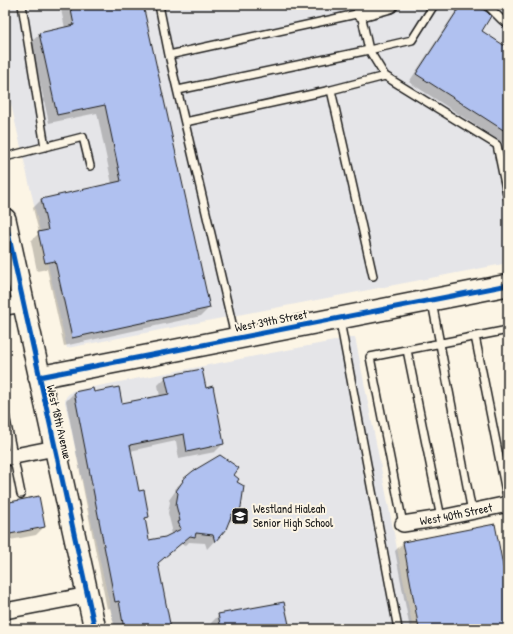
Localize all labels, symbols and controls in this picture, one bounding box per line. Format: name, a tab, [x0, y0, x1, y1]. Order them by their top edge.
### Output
street label: West 39th Street	[233, 305, 309, 336]
street label: West 18th Avenue	[43, 383, 76, 461]
street label: West 40th Street	[419, 498, 495, 529]
place label: Westland Hialeah Senior High School	[253, 500, 334, 531]
school or university icon: Westland Hialeah Senior High School	[230, 506, 250, 526]

